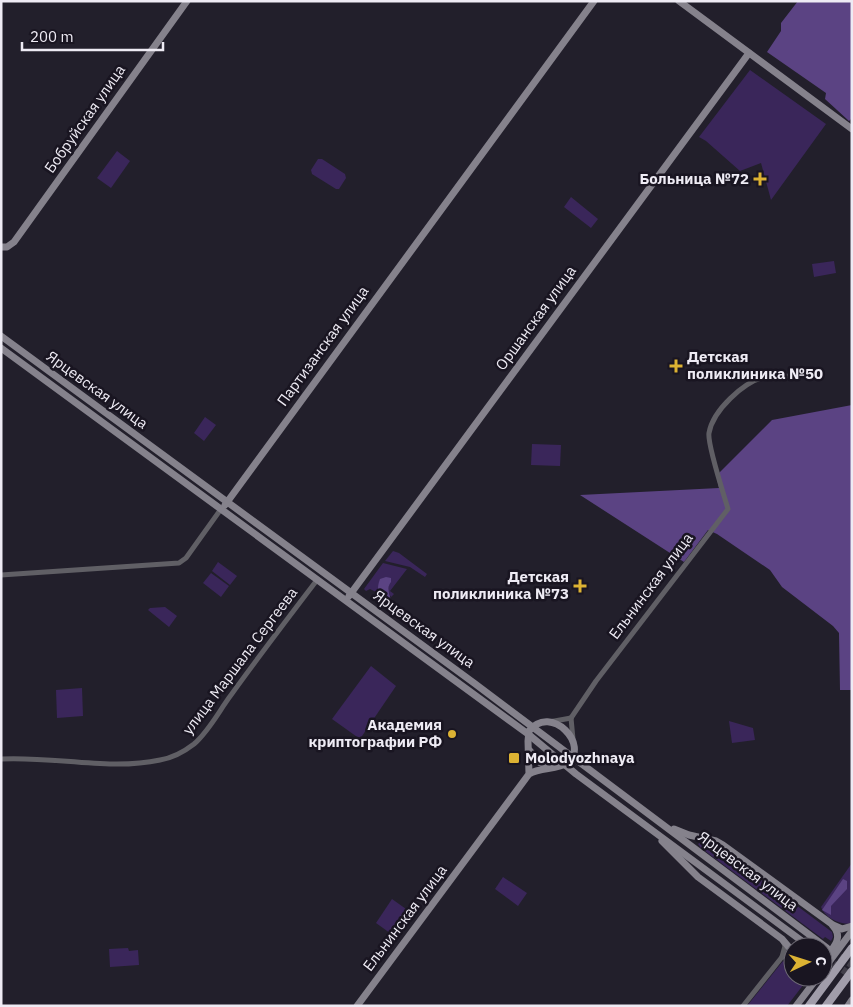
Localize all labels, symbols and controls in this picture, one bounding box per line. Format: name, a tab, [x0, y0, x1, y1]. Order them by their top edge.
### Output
scale bar	[22, 20, 164, 52]
text: 200 m	[30, 27, 74, 46]
street label: Бобруйская улица	[40, 61, 129, 177]
place label: Больница №72	[639, 169, 749, 188]
marker: Больница №72	[753, 172, 767, 186]
street label: Оршанская улица	[491, 262, 580, 374]
street label: Партизанская улица	[273, 282, 373, 409]
street label: Ярцевская улица	[43, 346, 152, 433]
place label: Детская поликлиника №50	[687, 347, 823, 383]
marker: Детская поликлиника №50	[669, 359, 683, 373]
street label: Ельнинская улица	[604, 529, 697, 643]
place label: Детская поликлиника №73	[433, 567, 569, 603]
marker: Детская поликлиника №73	[573, 579, 587, 593]
street label: улица Маршала Сергеева	[178, 583, 301, 738]
street label: Ярцевская улица	[370, 585, 479, 672]
place label: Академия криптографии РФ	[308, 715, 442, 751]
marker: Академия криптографии РФ	[446, 728, 458, 740]
place label: Molodyozhnaya	[525, 748, 635, 767]
marker: Molodyozhnaya	[507, 751, 521, 765]
street label: Ярцевская улица	[694, 827, 802, 915]
street label: Ельнинская улица	[358, 861, 451, 975]
north arrow	[783, 937, 833, 987]
text: С	[812, 956, 830, 966]

